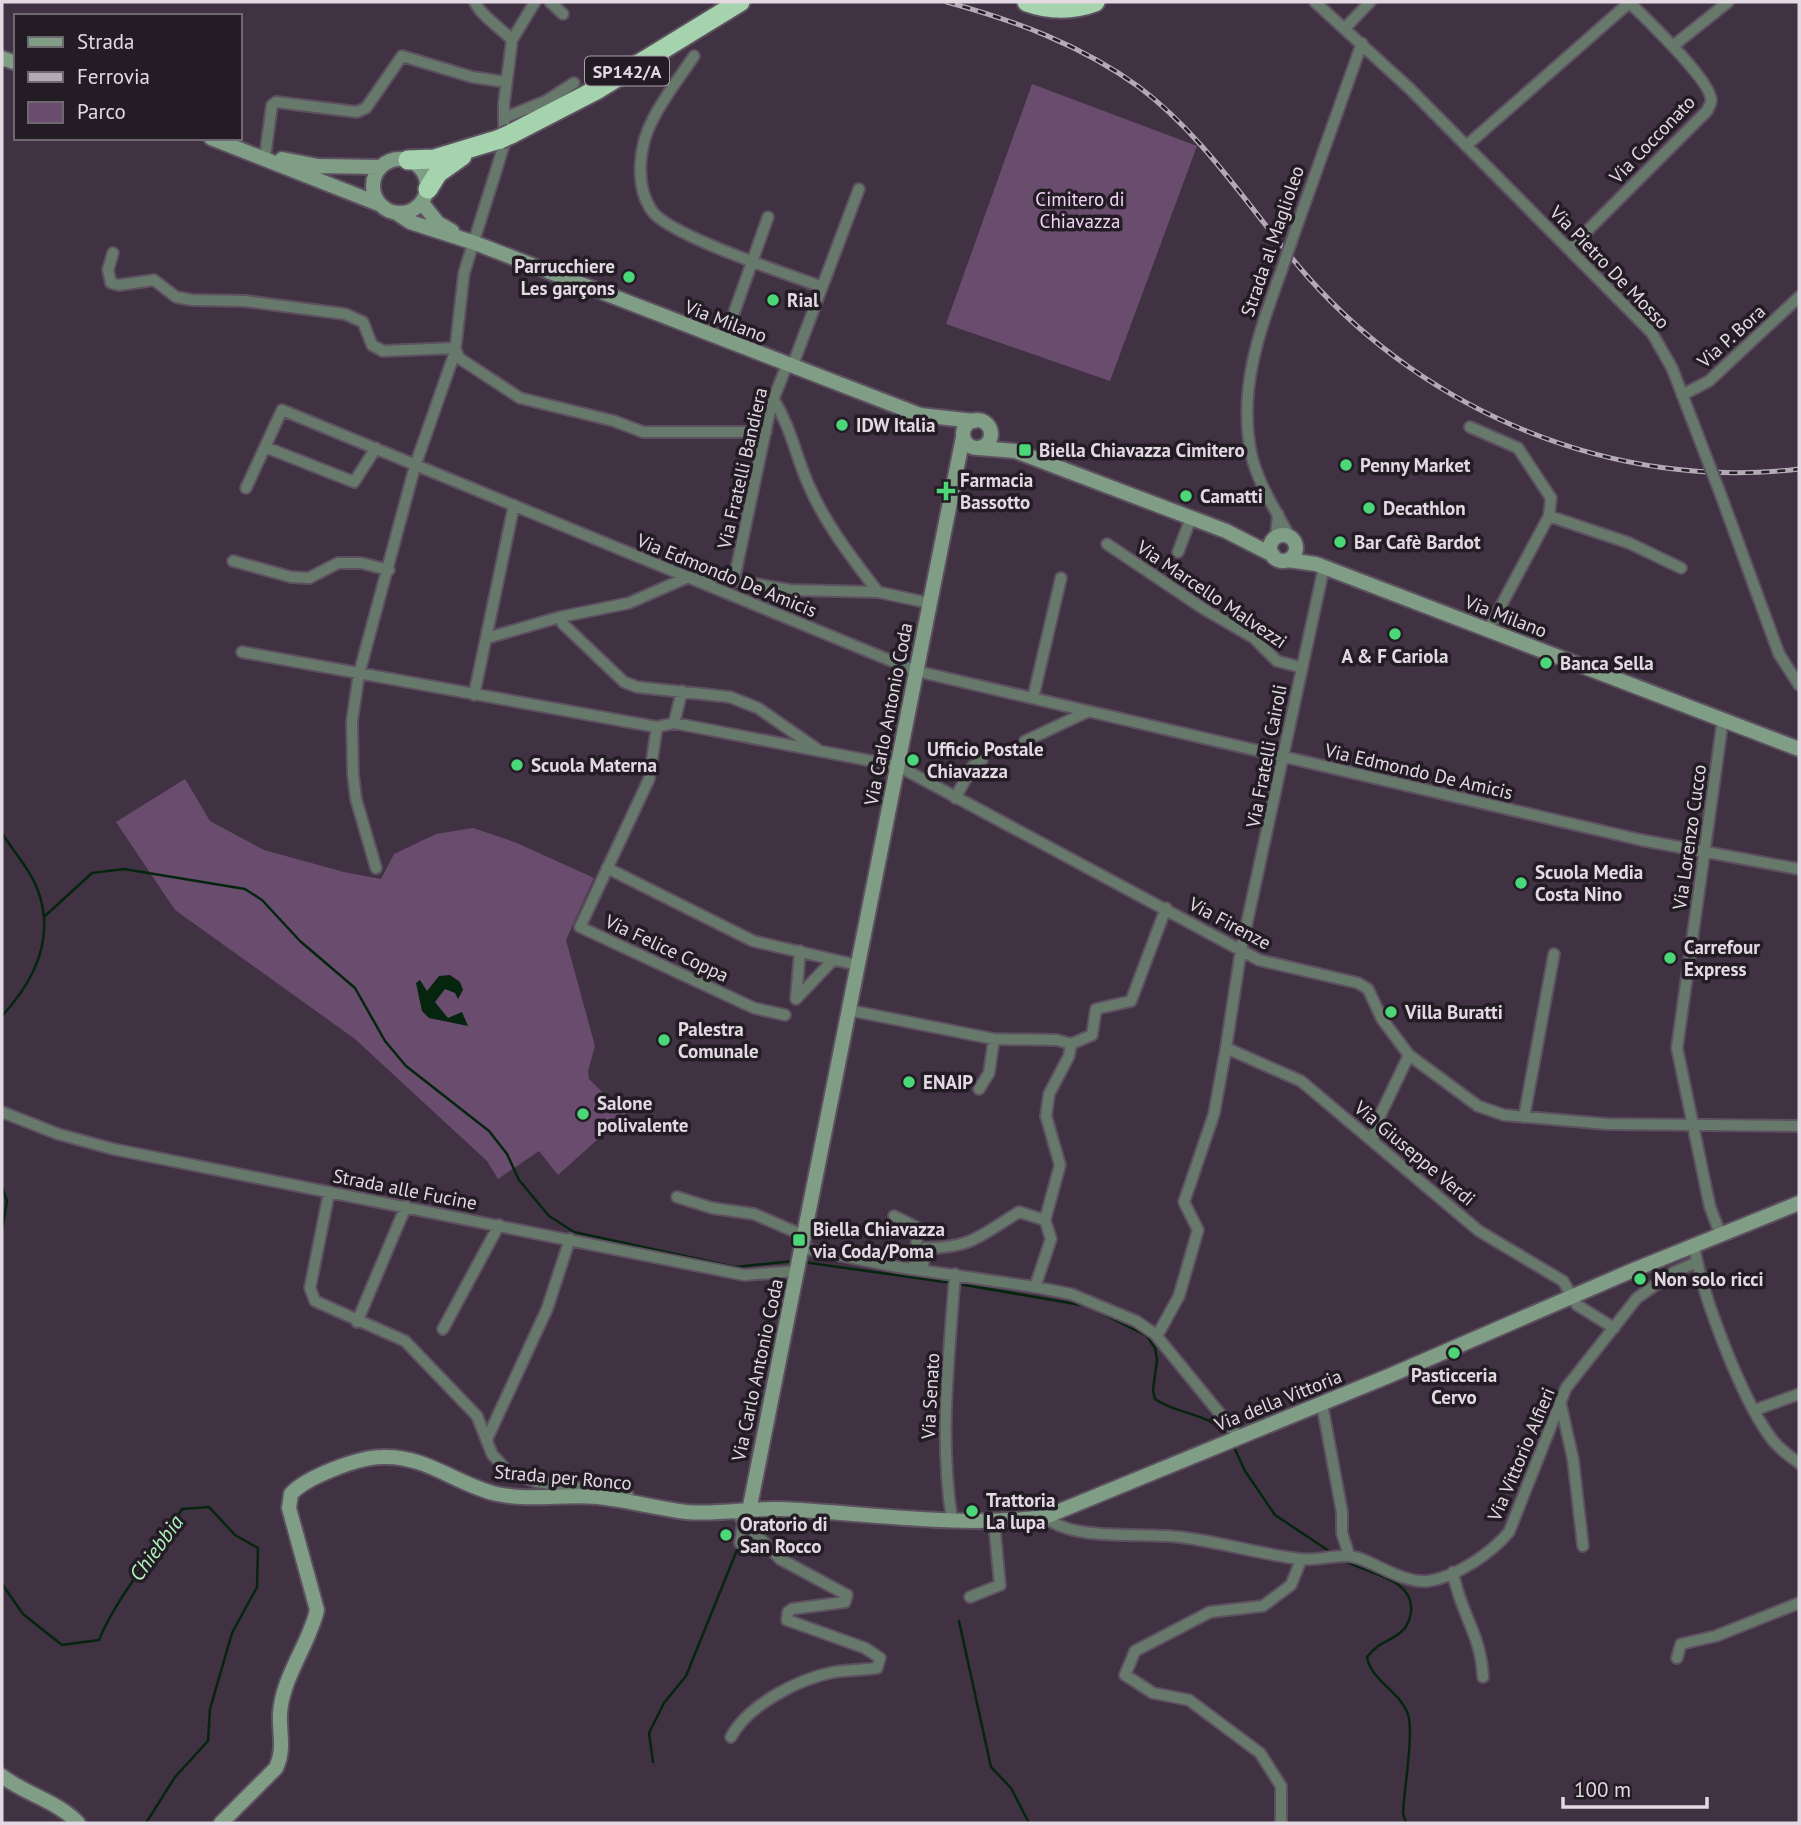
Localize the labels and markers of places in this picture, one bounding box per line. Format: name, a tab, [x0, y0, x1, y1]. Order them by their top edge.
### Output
place label: Parrucchiere Les garçons	[514, 254, 615, 300]
marker: Parrucchiere Les garçons	[621, 269, 637, 285]
place label: Rial	[787, 288, 819, 312]
marker: Rial	[765, 292, 781, 308]
place label: IDW Italia	[856, 413, 935, 437]
marker: IDW Italia	[834, 417, 850, 433]
place label: Biella Chiavazza Cimitero	[1039, 438, 1245, 462]
marker: Biella Chiavazza Cimitero	[1017, 442, 1033, 458]
place label: Penny Market	[1360, 453, 1471, 477]
marker: Penny Market	[1338, 457, 1354, 473]
place label: Farmacia Bassotto	[960, 468, 1033, 514]
marker: Farmacia Bassotto	[938, 483, 954, 499]
place label: Camatti	[1200, 484, 1263, 508]
marker: Camatti	[1178, 488, 1194, 504]
place label: Decathlon	[1383, 496, 1466, 520]
marker: Decathlon	[1361, 500, 1377, 516]
place label: Bar Cafè Bardot	[1354, 530, 1481, 554]
marker: Bar Cafè Bardot	[1332, 534, 1348, 550]
marker: A & F Cariola	[1387, 626, 1403, 642]
place label: A & F Cariola	[1342, 644, 1448, 668]
place label: Banca Sella	[1560, 651, 1654, 675]
marker: Banca Sella	[1538, 655, 1554, 671]
place label: Ufficio Postale Chiavazza	[927, 737, 1044, 783]
marker: Ufficio Postale Chiavazza	[905, 752, 921, 768]
place label: Scuola Materna	[531, 753, 657, 777]
marker: Scuola Materna	[509, 757, 525, 773]
place label: Scuola Media Costa Nino	[1535, 860, 1643, 906]
marker: Scuola Media Costa Nino	[1513, 875, 1529, 891]
place label: Carrefour Express	[1684, 935, 1760, 981]
marker: Carrefour Express	[1662, 950, 1678, 966]
place label: Villa Buratti	[1404, 1000, 1503, 1024]
marker: Villa Buratti	[1383, 1004, 1399, 1020]
place label: Palestra Comunale	[678, 1017, 759, 1063]
marker: Palestra Comunale	[656, 1032, 672, 1048]
place label: ENAIP	[923, 1070, 973, 1094]
marker: ENAIP	[901, 1074, 917, 1090]
place label: Salone polivalente	[597, 1091, 688, 1137]
marker: Salone polivalente	[575, 1106, 591, 1122]
place label: Biella Chiavazza via Coda/Poma	[812, 1217, 945, 1263]
marker: Biella Chiavazza via Coda/Poma	[791, 1232, 807, 1248]
place label: Non solo ricci	[1654, 1267, 1764, 1291]
marker: Non solo ricci	[1632, 1271, 1648, 1287]
marker: Pasticceria Cervo	[1446, 1345, 1462, 1361]
place label: Pasticceria Cervo	[1411, 1363, 1497, 1409]
place label: Trattoria La lupa	[986, 1488, 1055, 1534]
marker: Trattoria La lupa	[964, 1503, 980, 1519]
place label: Oratorio di San Rocco	[740, 1512, 828, 1558]
marker: Oratorio di San Rocco	[718, 1527, 734, 1543]

